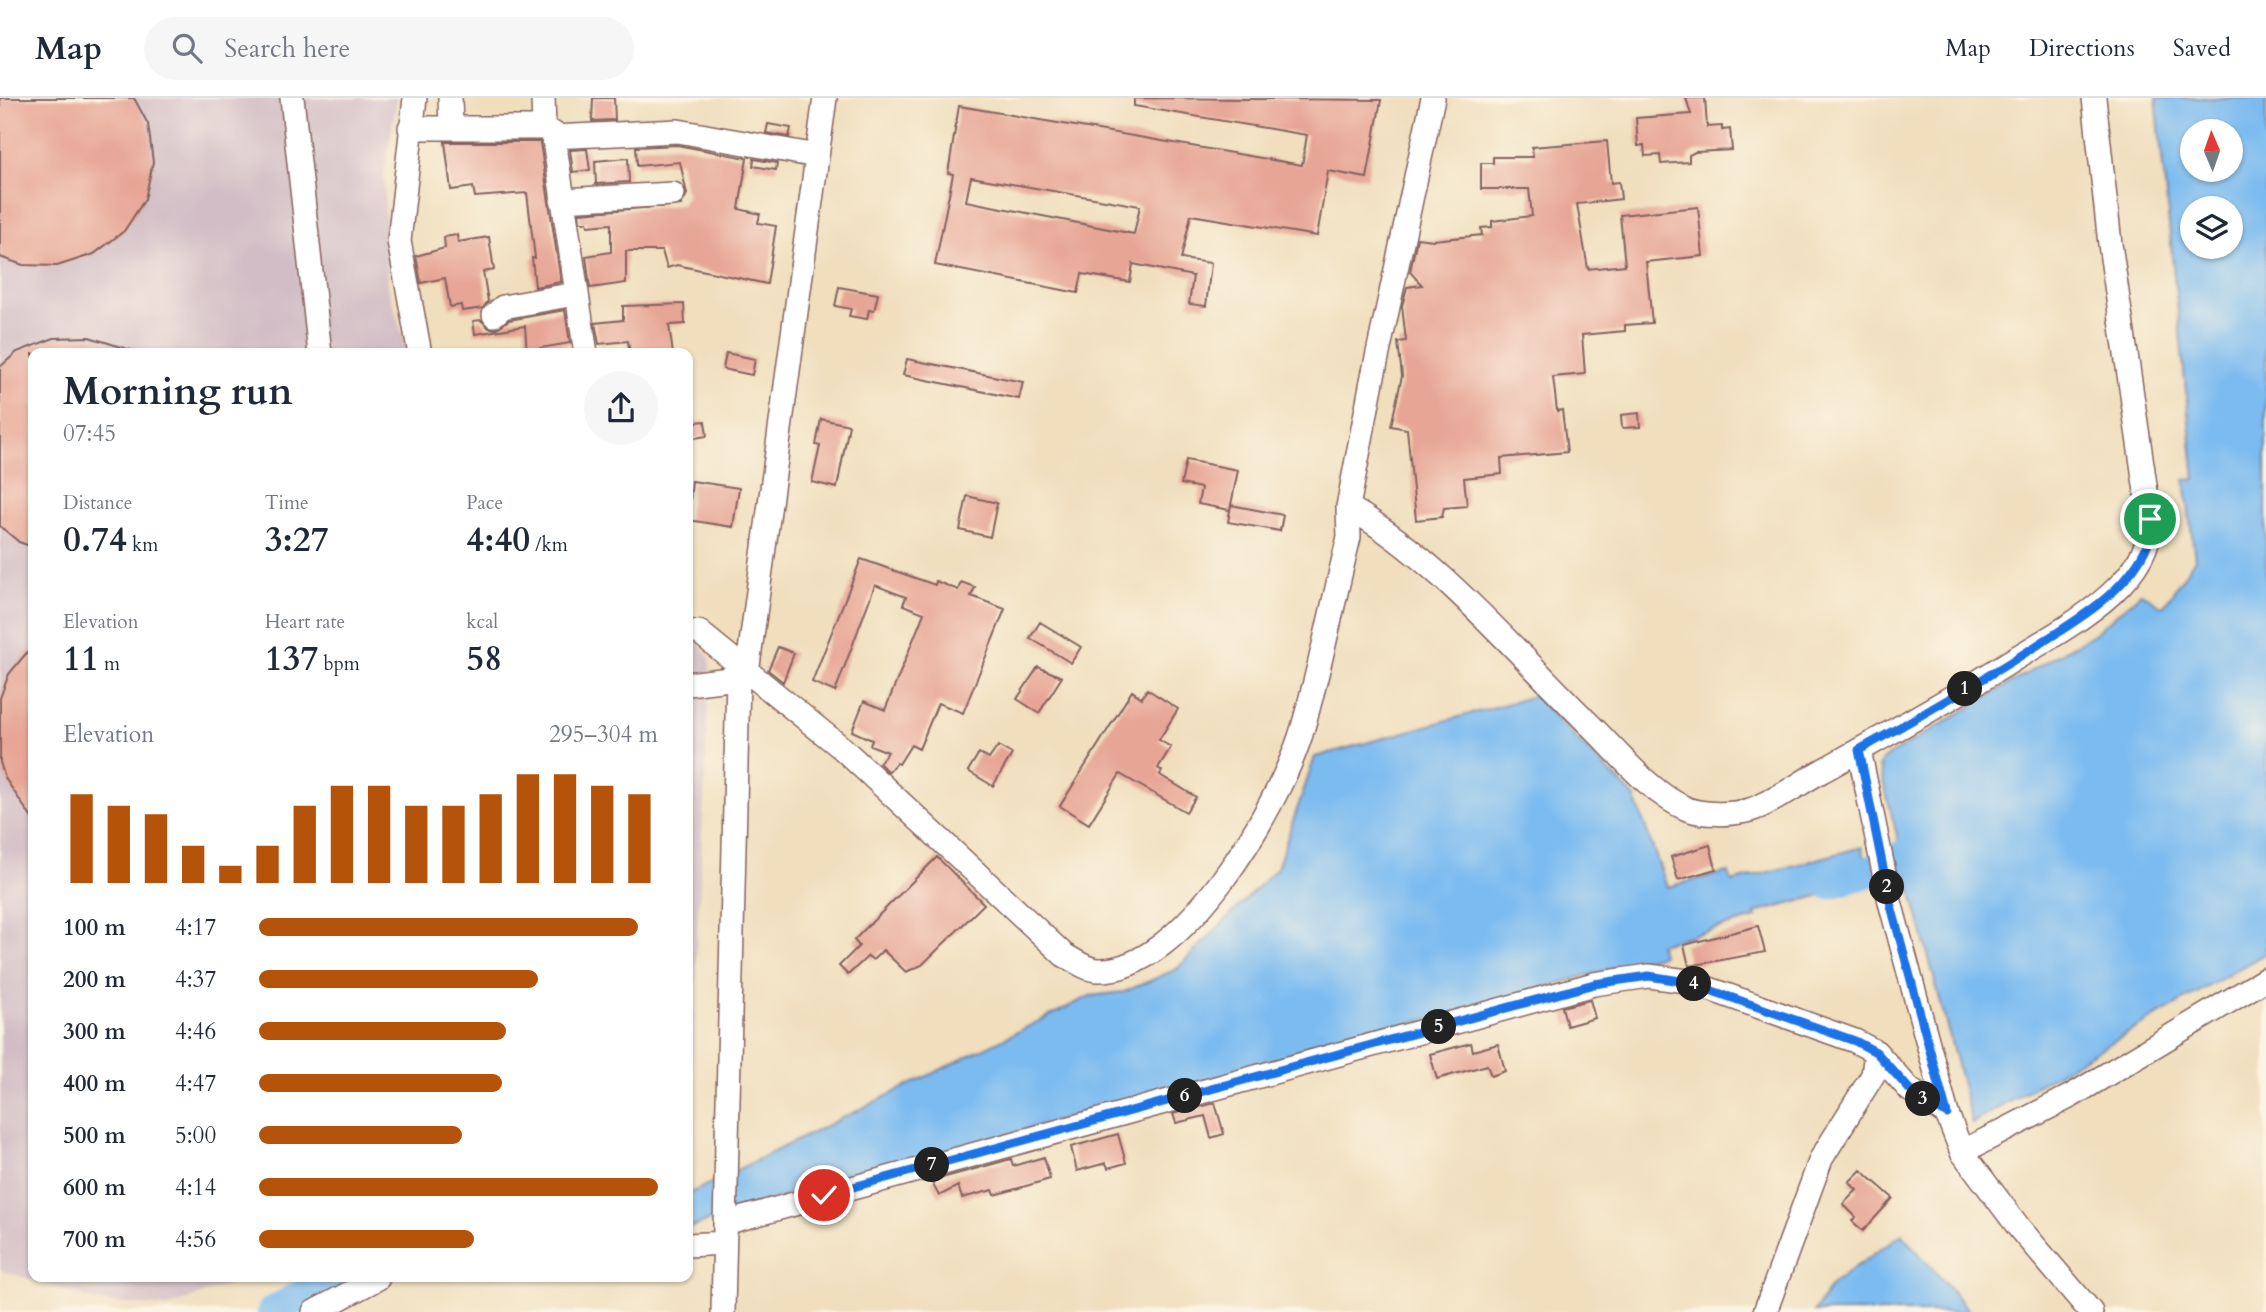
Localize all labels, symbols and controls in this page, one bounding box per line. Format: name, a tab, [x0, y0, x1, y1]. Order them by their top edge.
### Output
search box	[144, 17, 634, 80]
text: Map	[35, 26, 102, 71]
icon: search	[168, 29, 206, 67]
text: Search here	[224, 31, 350, 66]
text: Map	[1945, 32, 1991, 65]
text: Directions	[2029, 32, 2135, 65]
text: Saved	[2173, 32, 2231, 65]
north arrow	[2180, 119, 2244, 182]
map controls	[2180, 119, 2243, 259]
button: layers	[2180, 196, 2243, 259]
text: Morning run	[63, 366, 293, 418]
button: share	[584, 371, 658, 445]
text: 07:45	[63, 418, 116, 449]
pin	[2120, 489, 2180, 549]
text: Distance	[63, 490, 132, 516]
text: Time	[265, 490, 309, 516]
text: Pace	[466, 490, 503, 516]
icon: arrive	[2131, 500, 2169, 538]
text: 0.74	[63, 516, 127, 564]
text: 3:27	[265, 516, 329, 564]
text: 4:40	[466, 516, 530, 564]
text: km	[127, 532, 158, 558]
text: /km	[530, 532, 568, 558]
text: Elevation	[63, 609, 138, 635]
text: Heart rate	[265, 609, 345, 635]
text: kcal	[466, 609, 498, 635]
text: 11	[63, 635, 99, 683]
text: 137	[265, 635, 318, 683]
text: 58	[466, 635, 502, 683]
text: m	[99, 651, 120, 677]
text: bpm	[318, 651, 360, 677]
pin: 1	[1948, 672, 1982, 706]
text: 1	[1960, 675, 1969, 701]
text: Elevation	[63, 719, 154, 750]
text: 295–304 m	[549, 719, 658, 750]
pin: 2	[1870, 870, 1904, 904]
text: 2	[1882, 873, 1891, 899]
text: 100 m	[63, 912, 126, 943]
text: 4:17	[175, 912, 216, 943]
text: 200 m	[63, 964, 126, 995]
text: 4:37	[175, 964, 216, 995]
pin: 4	[1676, 966, 1712, 1001]
text: 4	[1689, 970, 1698, 996]
pin: 5	[1422, 1010, 1456, 1044]
text: 5	[1434, 1013, 1443, 1039]
text: 300 m	[63, 1016, 126, 1047]
text: 4:46	[175, 1016, 216, 1047]
text: 400 m	[63, 1068, 126, 1099]
text: 4:47	[175, 1068, 216, 1099]
pin: 6	[1168, 1079, 1202, 1114]
text: 6	[1180, 1082, 1189, 1108]
pin: 3	[1906, 1082, 1940, 1116]
text: 3	[1918, 1085, 1927, 1111]
text: 500 m	[63, 1120, 126, 1151]
text: 5:00	[175, 1120, 216, 1151]
pin: 7	[914, 1148, 950, 1182]
text: 7	[927, 1151, 936, 1177]
pin	[794, 1165, 854, 1225]
text: 600 m	[63, 1172, 126, 1203]
text: 4:14	[175, 1172, 216, 1203]
icon: check	[805, 1176, 843, 1214]
text: 700 m	[63, 1224, 126, 1255]
text: 4:56	[175, 1224, 216, 1255]

